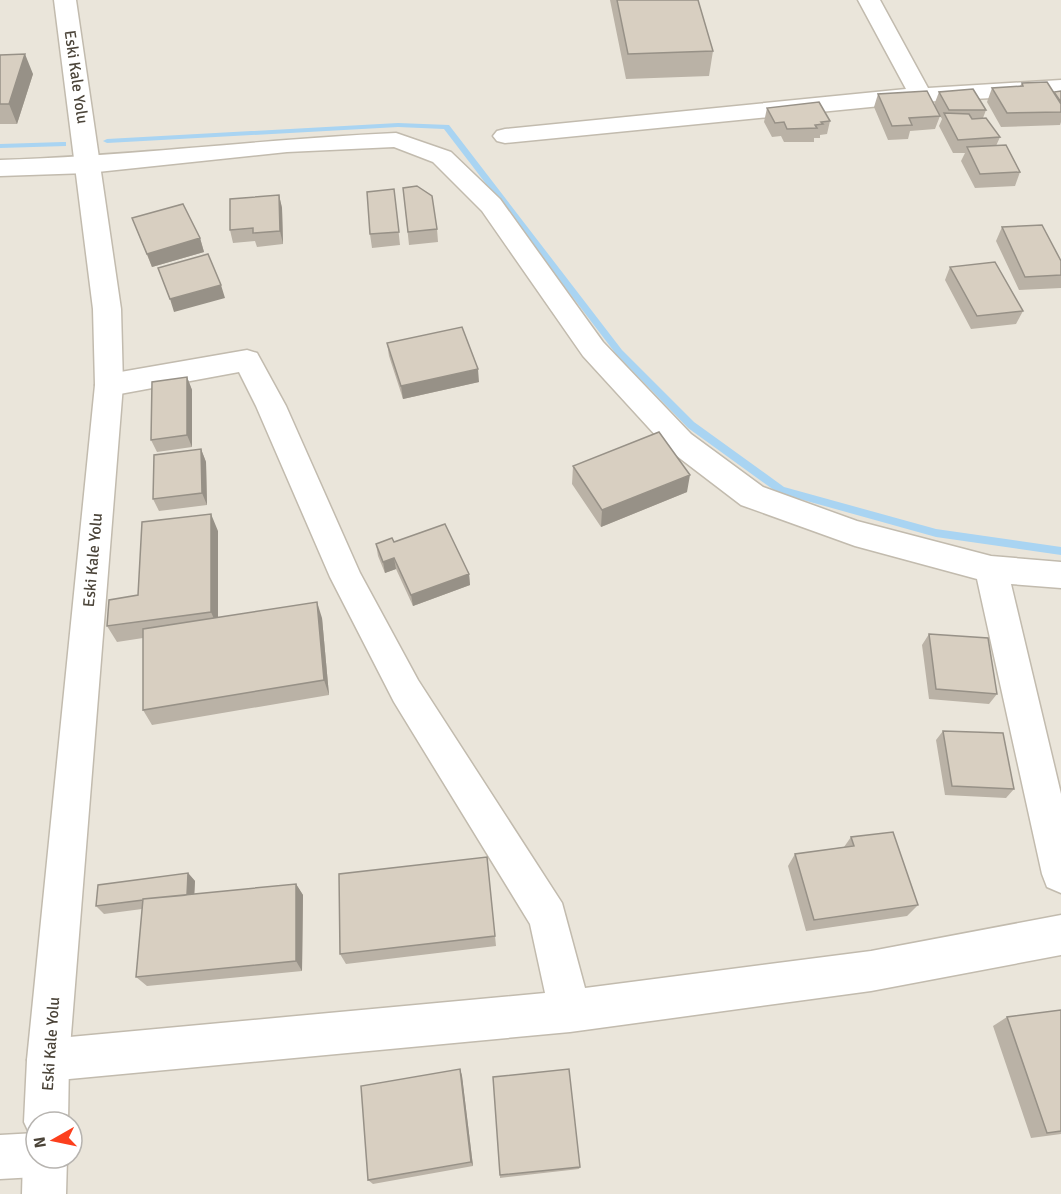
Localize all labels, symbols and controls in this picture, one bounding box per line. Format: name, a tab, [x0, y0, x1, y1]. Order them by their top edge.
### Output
street label: Eski Kale Yolu	[60, 29, 92, 125]
street label: Eski Kale Yolu	[79, 512, 107, 608]
street label: Eski Kale Yolu	[38, 996, 64, 1092]
north arrow	[24, 1110, 84, 1170]
text: N	[29, 1135, 51, 1149]

